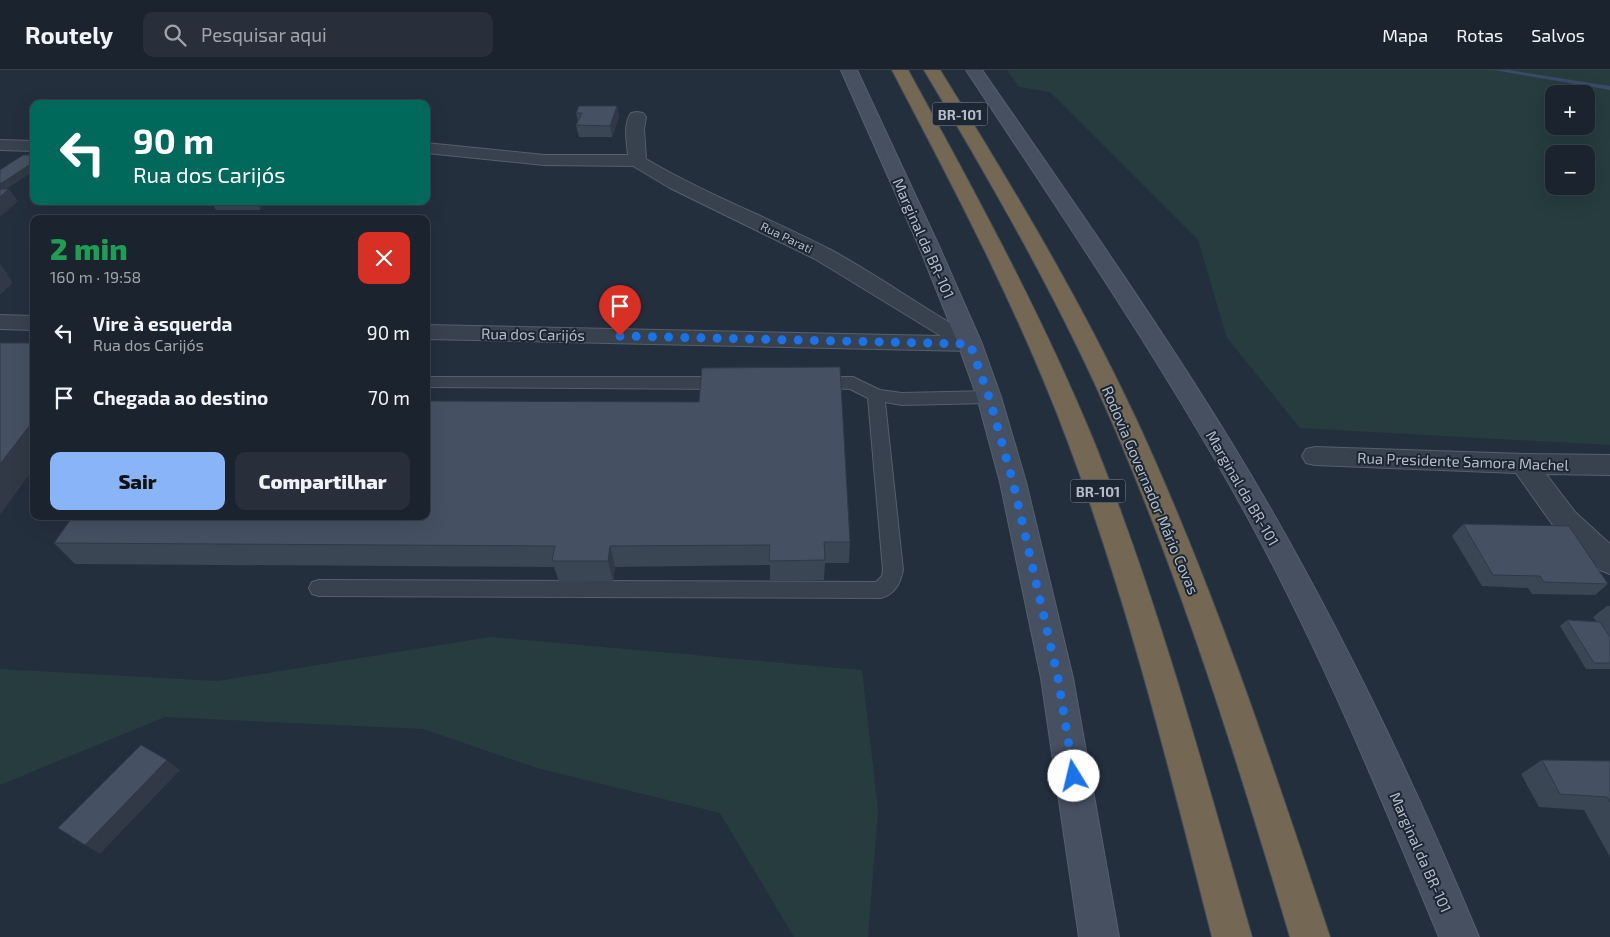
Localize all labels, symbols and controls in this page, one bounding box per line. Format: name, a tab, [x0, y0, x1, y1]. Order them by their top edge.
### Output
search box	[143, 12, 493, 57]
text: Routely	[25, 20, 113, 49]
icon: search	[161, 21, 189, 49]
text: Pesquisar aqui	[201, 23, 327, 46]
text: Mapa	[1382, 24, 1428, 46]
text: Rotas	[1456, 24, 1503, 46]
text: Salvos	[1531, 24, 1585, 46]
map controls	[1545, 85, 1595, 195]
button: +	[1545, 85, 1595, 135]
road number: BR-101	[932, 103, 988, 126]
text: 90 m	[133, 119, 214, 161]
icon: left	[50, 120, 115, 185]
button: −	[1545, 145, 1595, 195]
text: Rua dos Carijós	[133, 161, 285, 187]
street label: Marginal da BR-101	[889, 175, 959, 301]
street label: Rua Parati	[759, 218, 815, 256]
text: 2 min	[50, 230, 128, 266]
button: close	[358, 232, 410, 284]
text: 160 m · 19:58	[50, 267, 141, 286]
pin	[599, 285, 641, 336]
icon: arrive	[606, 292, 634, 320]
text: Vire à esquerda	[93, 312, 232, 335]
icon: left	[50, 319, 78, 347]
text: 90 m	[367, 321, 410, 344]
street label: Rua dos Carijós	[481, 324, 585, 345]
text: Rua dos Carijós	[93, 335, 204, 354]
street label: Rodovia Governador Mário Covas	[1099, 383, 1203, 597]
icon: arrive	[50, 384, 78, 412]
text: Chegada ao destino	[93, 386, 268, 409]
text: 70 m	[368, 386, 410, 409]
street label: Marginal da BR-101	[1203, 427, 1283, 549]
street label: Rua Presidente Samora Machel	[1357, 448, 1570, 474]
button: Sair	[50, 452, 225, 510]
button: Compartilhar	[235, 452, 410, 510]
road number: BR-101	[1070, 480, 1126, 502]
position arrow	[1047, 749, 1099, 801]
street label: Marginal da BR-101	[1386, 789, 1456, 915]

